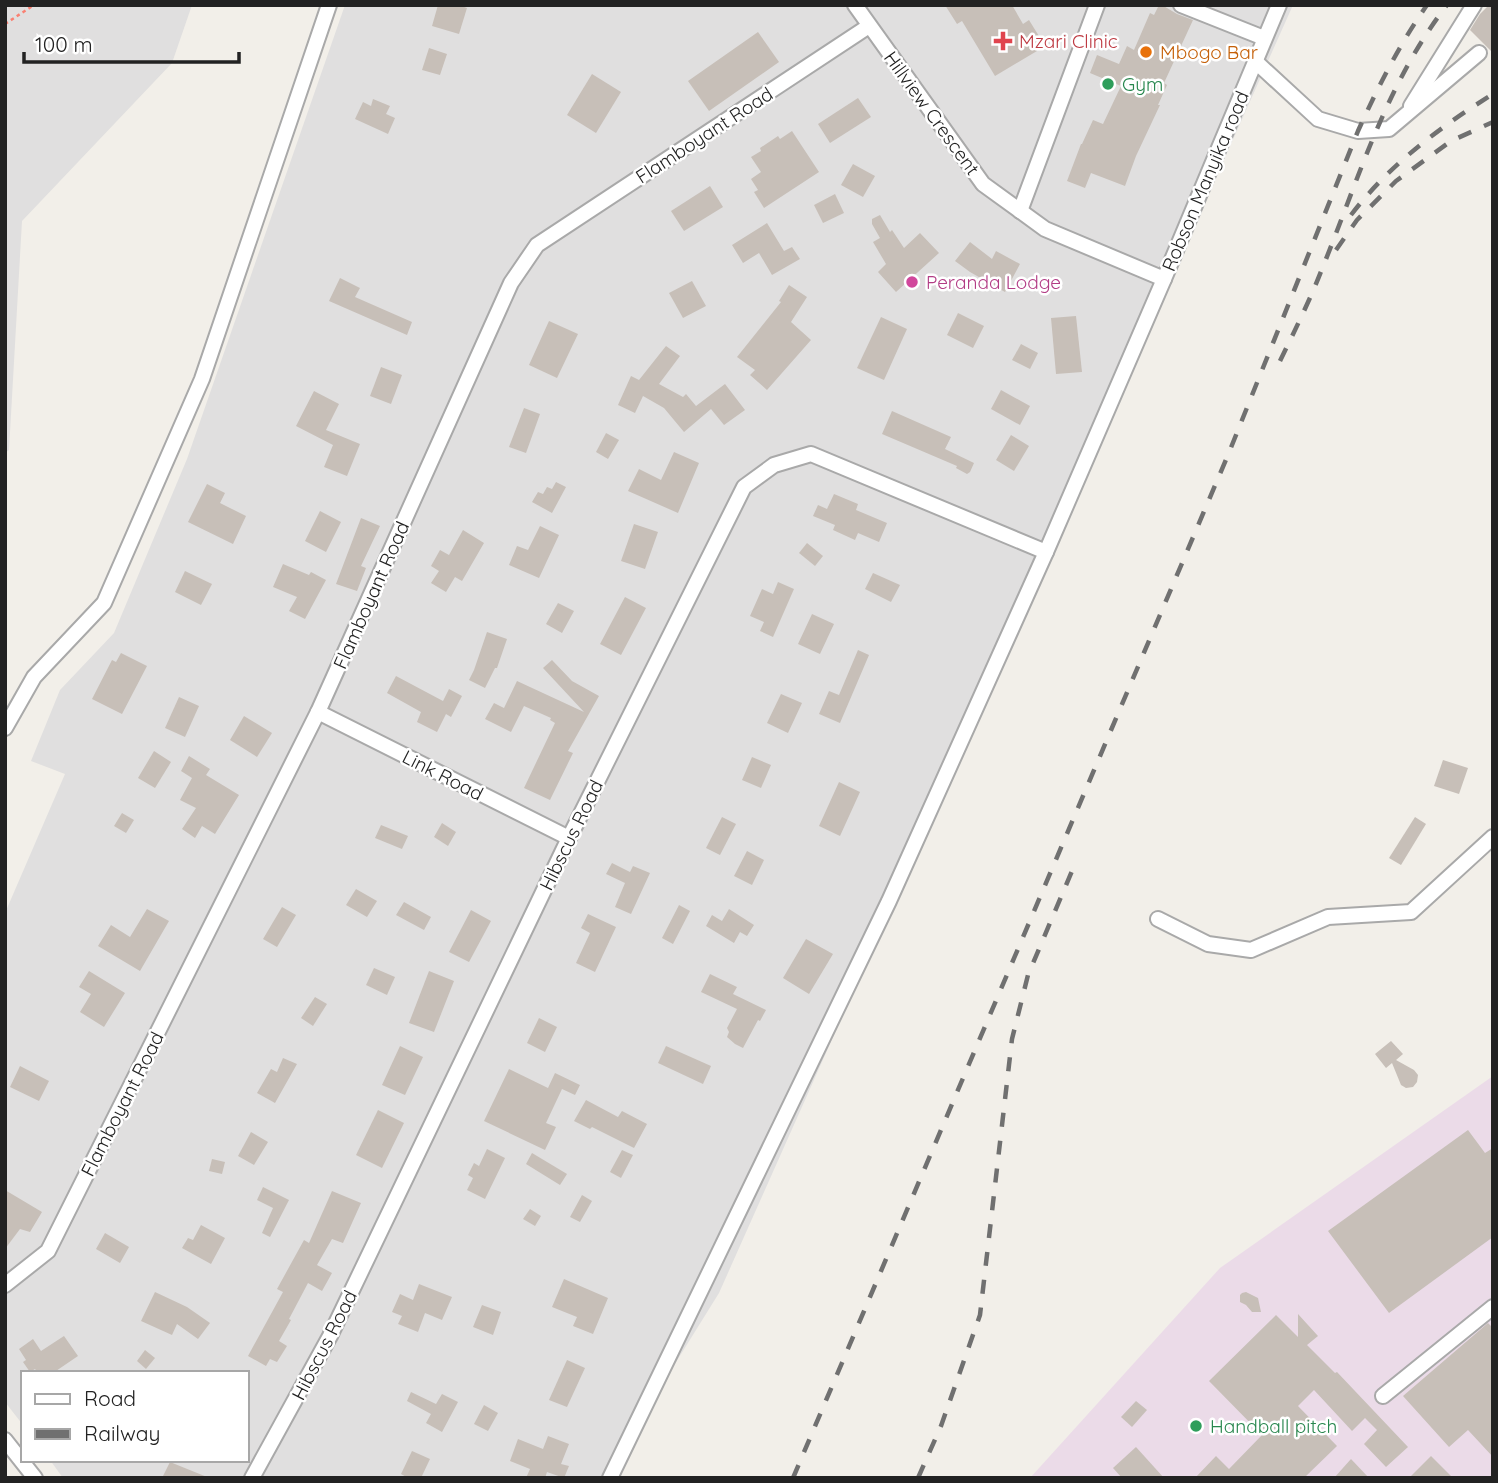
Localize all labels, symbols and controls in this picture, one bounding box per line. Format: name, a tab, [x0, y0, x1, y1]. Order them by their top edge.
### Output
scale bar	[24, 21, 240, 65]
place label: Mzari Clinic	[1019, 29, 1118, 53]
text: 100 m	[35, 31, 93, 57]
marker: Mzari Clinic	[993, 31, 1013, 51]
place label: Mbogo Bar	[1160, 40, 1259, 64]
marker: Mbogo Bar	[1138, 44, 1154, 60]
street label: Hillview Crescent	[879, 46, 985, 180]
place label: Gym	[1122, 72, 1163, 96]
marker: Gym	[1100, 76, 1116, 92]
street label: Flamboyant Road	[631, 82, 777, 188]
street label: Robson Manyika road	[1156, 87, 1254, 275]
place label: Peranda Lodge	[926, 270, 1061, 294]
marker: Peranda Lodge	[904, 274, 920, 290]
street label: Flamboyant Road	[328, 517, 414, 673]
street label: Link Road	[399, 744, 487, 806]
street label: Hibscus Road	[534, 776, 608, 894]
street label: Flamboyant Road	[75, 1028, 169, 1180]
street label: Hibscus Road	[286, 1286, 362, 1404]
legend	[21, 1371, 248, 1462]
text: Road	[84, 1385, 136, 1411]
place label: Handball pitch	[1210, 1414, 1337, 1438]
marker: Handball pitch	[1188, 1418, 1204, 1434]
text: Railway	[84, 1420, 160, 1446]

